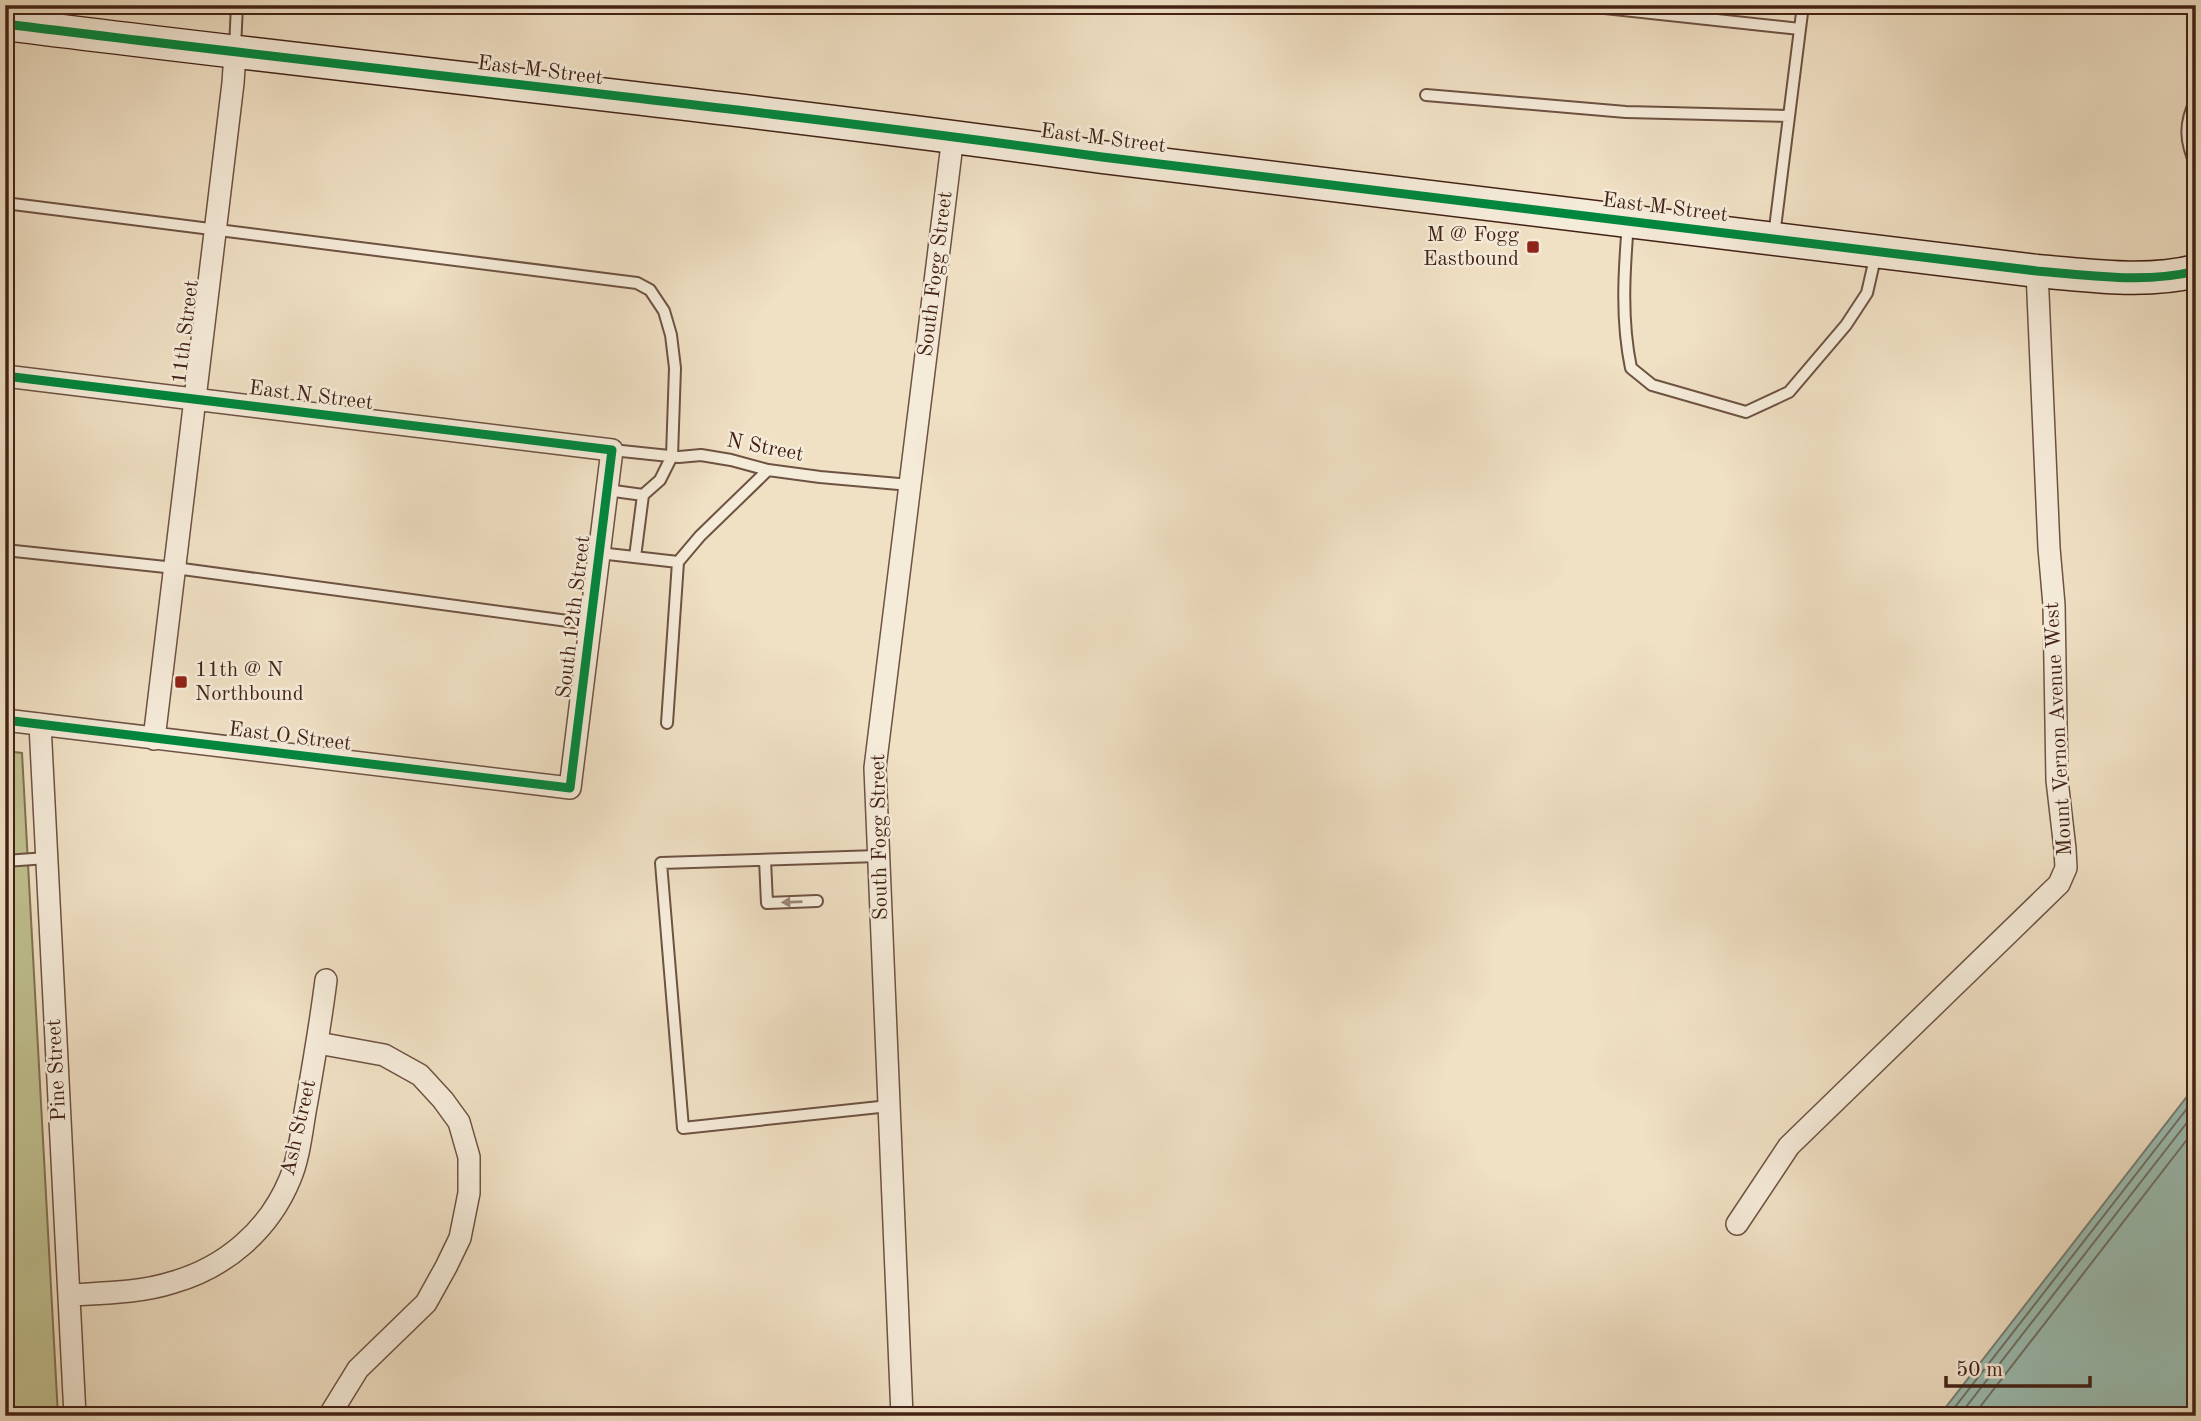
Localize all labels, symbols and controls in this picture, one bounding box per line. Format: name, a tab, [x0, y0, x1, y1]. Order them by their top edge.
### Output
street label: East M Street	[476, 53, 604, 89]
street label: East M Street	[1039, 121, 1167, 157]
street label: South Fogg Street	[915, 190, 957, 358]
street label: East M Street	[1601, 190, 1729, 226]
place label: M @ Fogg Eastbound	[1423, 225, 1520, 270]
marker: M @ Fogg Eastbound	[1525, 239, 1541, 255]
street label: 11th Street	[169, 279, 203, 385]
street label: East N Street	[248, 378, 374, 414]
street label: N Street	[725, 430, 805, 466]
street label: South 12th Street	[554, 534, 594, 700]
street label: Mount Vernon Avenue West	[2042, 601, 2076, 857]
place label: 11th @ N Northbound	[195, 660, 304, 705]
marker: 11th @ N Northbound	[173, 674, 189, 690]
street label: East O Street	[227, 719, 353, 755]
street label: South Fogg Street	[868, 754, 892, 920]
one-way arrow	[781, 896, 803, 907]
street label: Pine Street	[44, 1018, 70, 1122]
street label: Ash Street	[278, 1078, 320, 1178]
scale bar	[1946, 1344, 2089, 1388]
text: 50 m	[1956, 1360, 2003, 1381]

